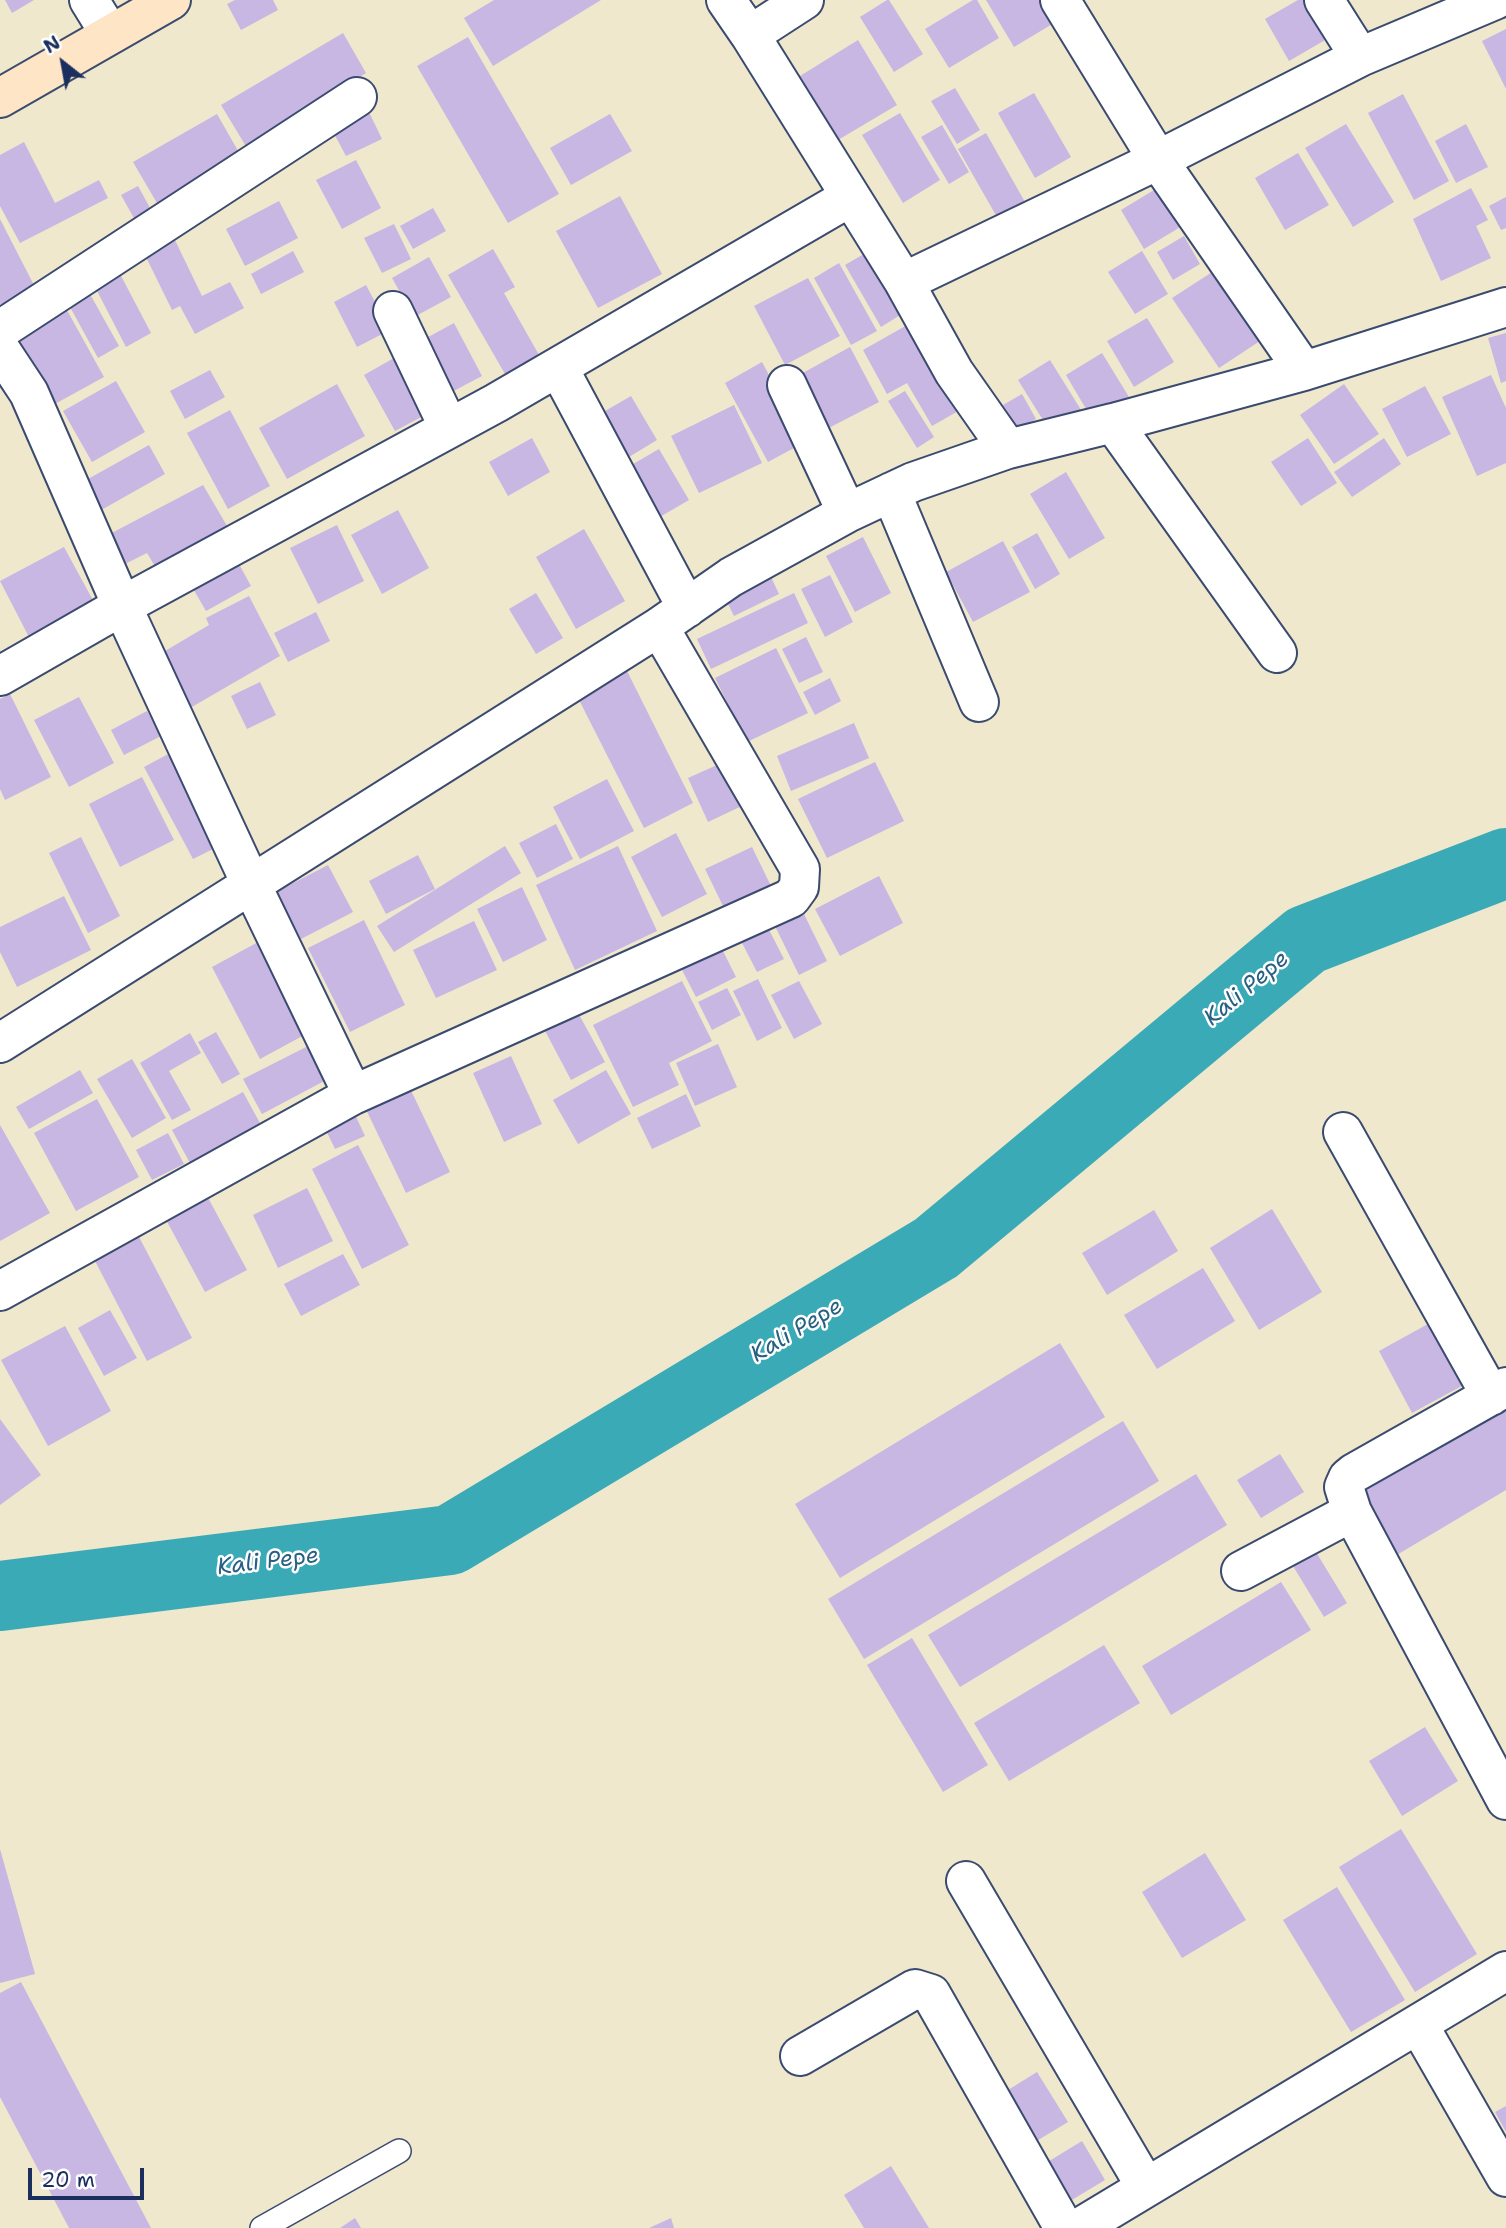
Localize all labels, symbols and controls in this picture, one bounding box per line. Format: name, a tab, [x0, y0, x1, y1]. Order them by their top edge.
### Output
north arrow	[28, 28, 98, 98]
text: N	[39, 30, 65, 59]
water label: Kali Pepe	[1199, 946, 1295, 1032]
water label: Kali Pepe	[746, 1293, 848, 1369]
water label: Kali Pepe	[216, 1542, 320, 1582]
scale bar	[32, 2154, 147, 2198]
text: 20 m	[41, 2166, 95, 2194]

